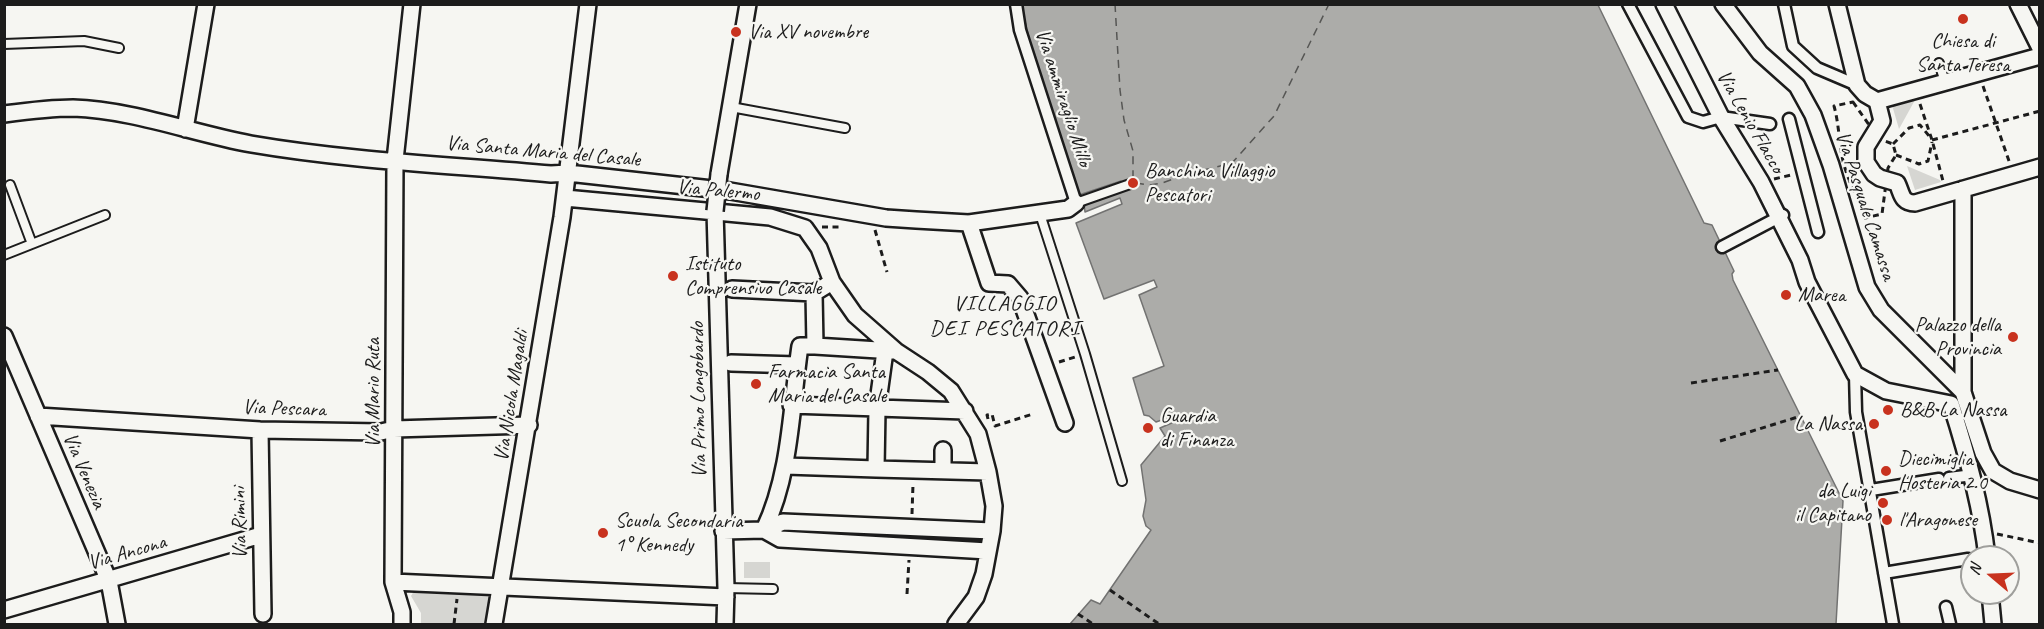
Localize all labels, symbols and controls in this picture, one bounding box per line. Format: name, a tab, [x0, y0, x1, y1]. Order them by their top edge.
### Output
marker: Chiesa di Santa Teresa	[1956, 12, 1970, 26]
place label: Via XV novembre	[748, 19, 868, 45]
marker: Via XV novembre	[729, 25, 743, 39]
street label: Via ammiraglio Millo	[1029, 26, 1097, 170]
place label: Chiesa di Santa Teresa	[1916, 28, 2010, 78]
street label: Via Lenio Flacco	[1710, 66, 1790, 178]
street label: Via Pasquale Camassa	[1829, 128, 1901, 284]
street label: Via Santa Maria del Casale	[445, 131, 641, 173]
place label: Banchina Villaggio Pescatori	[1145, 158, 1275, 208]
street label: Via Palermo	[676, 175, 760, 207]
marker: Banchina Villaggio Pescatori	[1126, 176, 1140, 190]
place label: Istituto Comprensivo Casale	[685, 251, 821, 301]
marker: Istituto Comprensivo Casale	[666, 269, 680, 283]
place label: Marea	[1798, 282, 1845, 308]
marker: Marea	[1779, 288, 1793, 302]
district label: VILLAGGIO DEI PESCATORI	[929, 291, 1081, 342]
place label: Palazzo della Provincia	[1915, 312, 2001, 362]
street label: Via Primo Longobardo	[685, 322, 713, 478]
street label: Via Nicola Magaldi	[489, 329, 535, 463]
marker: Palazzo della Provincia	[2006, 330, 2020, 344]
street label: Via Mario Ruta	[360, 338, 386, 448]
place label: Farmacia Santa Maria del Casale	[768, 359, 886, 409]
marker: Farmacia Santa Maria del Casale	[749, 377, 763, 391]
street label: Via Pescara	[242, 395, 326, 423]
place label: B&B La Nassa	[1900, 397, 2006, 423]
place label: Guardia di Finanza	[1160, 403, 1233, 453]
marker: B&B La Nassa	[1881, 403, 1895, 417]
place label: La Nassa	[1794, 411, 1862, 437]
marker: La Nassa	[1867, 417, 1881, 431]
marker: Guardia di Finanza	[1141, 421, 1155, 435]
street label: Via Venezia	[57, 429, 111, 513]
place label: Diecimiglia Hosteria 2.0	[1898, 446, 1987, 496]
marker: Diecimiglia Hosteria 2.0	[1879, 464, 1893, 478]
place label: da Luigi il Capitano	[1795, 478, 1871, 528]
street label: Via Rimini	[227, 487, 253, 559]
marker: da Luigi il Capitano	[1876, 496, 1890, 510]
place label: l'Aragonese	[1899, 507, 1977, 533]
place label: Scuola Secondaria 1° Kennedy	[615, 508, 742, 558]
marker: l'Aragonese	[1880, 513, 1894, 527]
marker: Scuola Secondaria 1° Kennedy	[596, 526, 610, 540]
street label: Via Ancona	[85, 530, 169, 576]
north arrow	[1960, 545, 2020, 605]
text: N	[1964, 562, 1986, 578]

